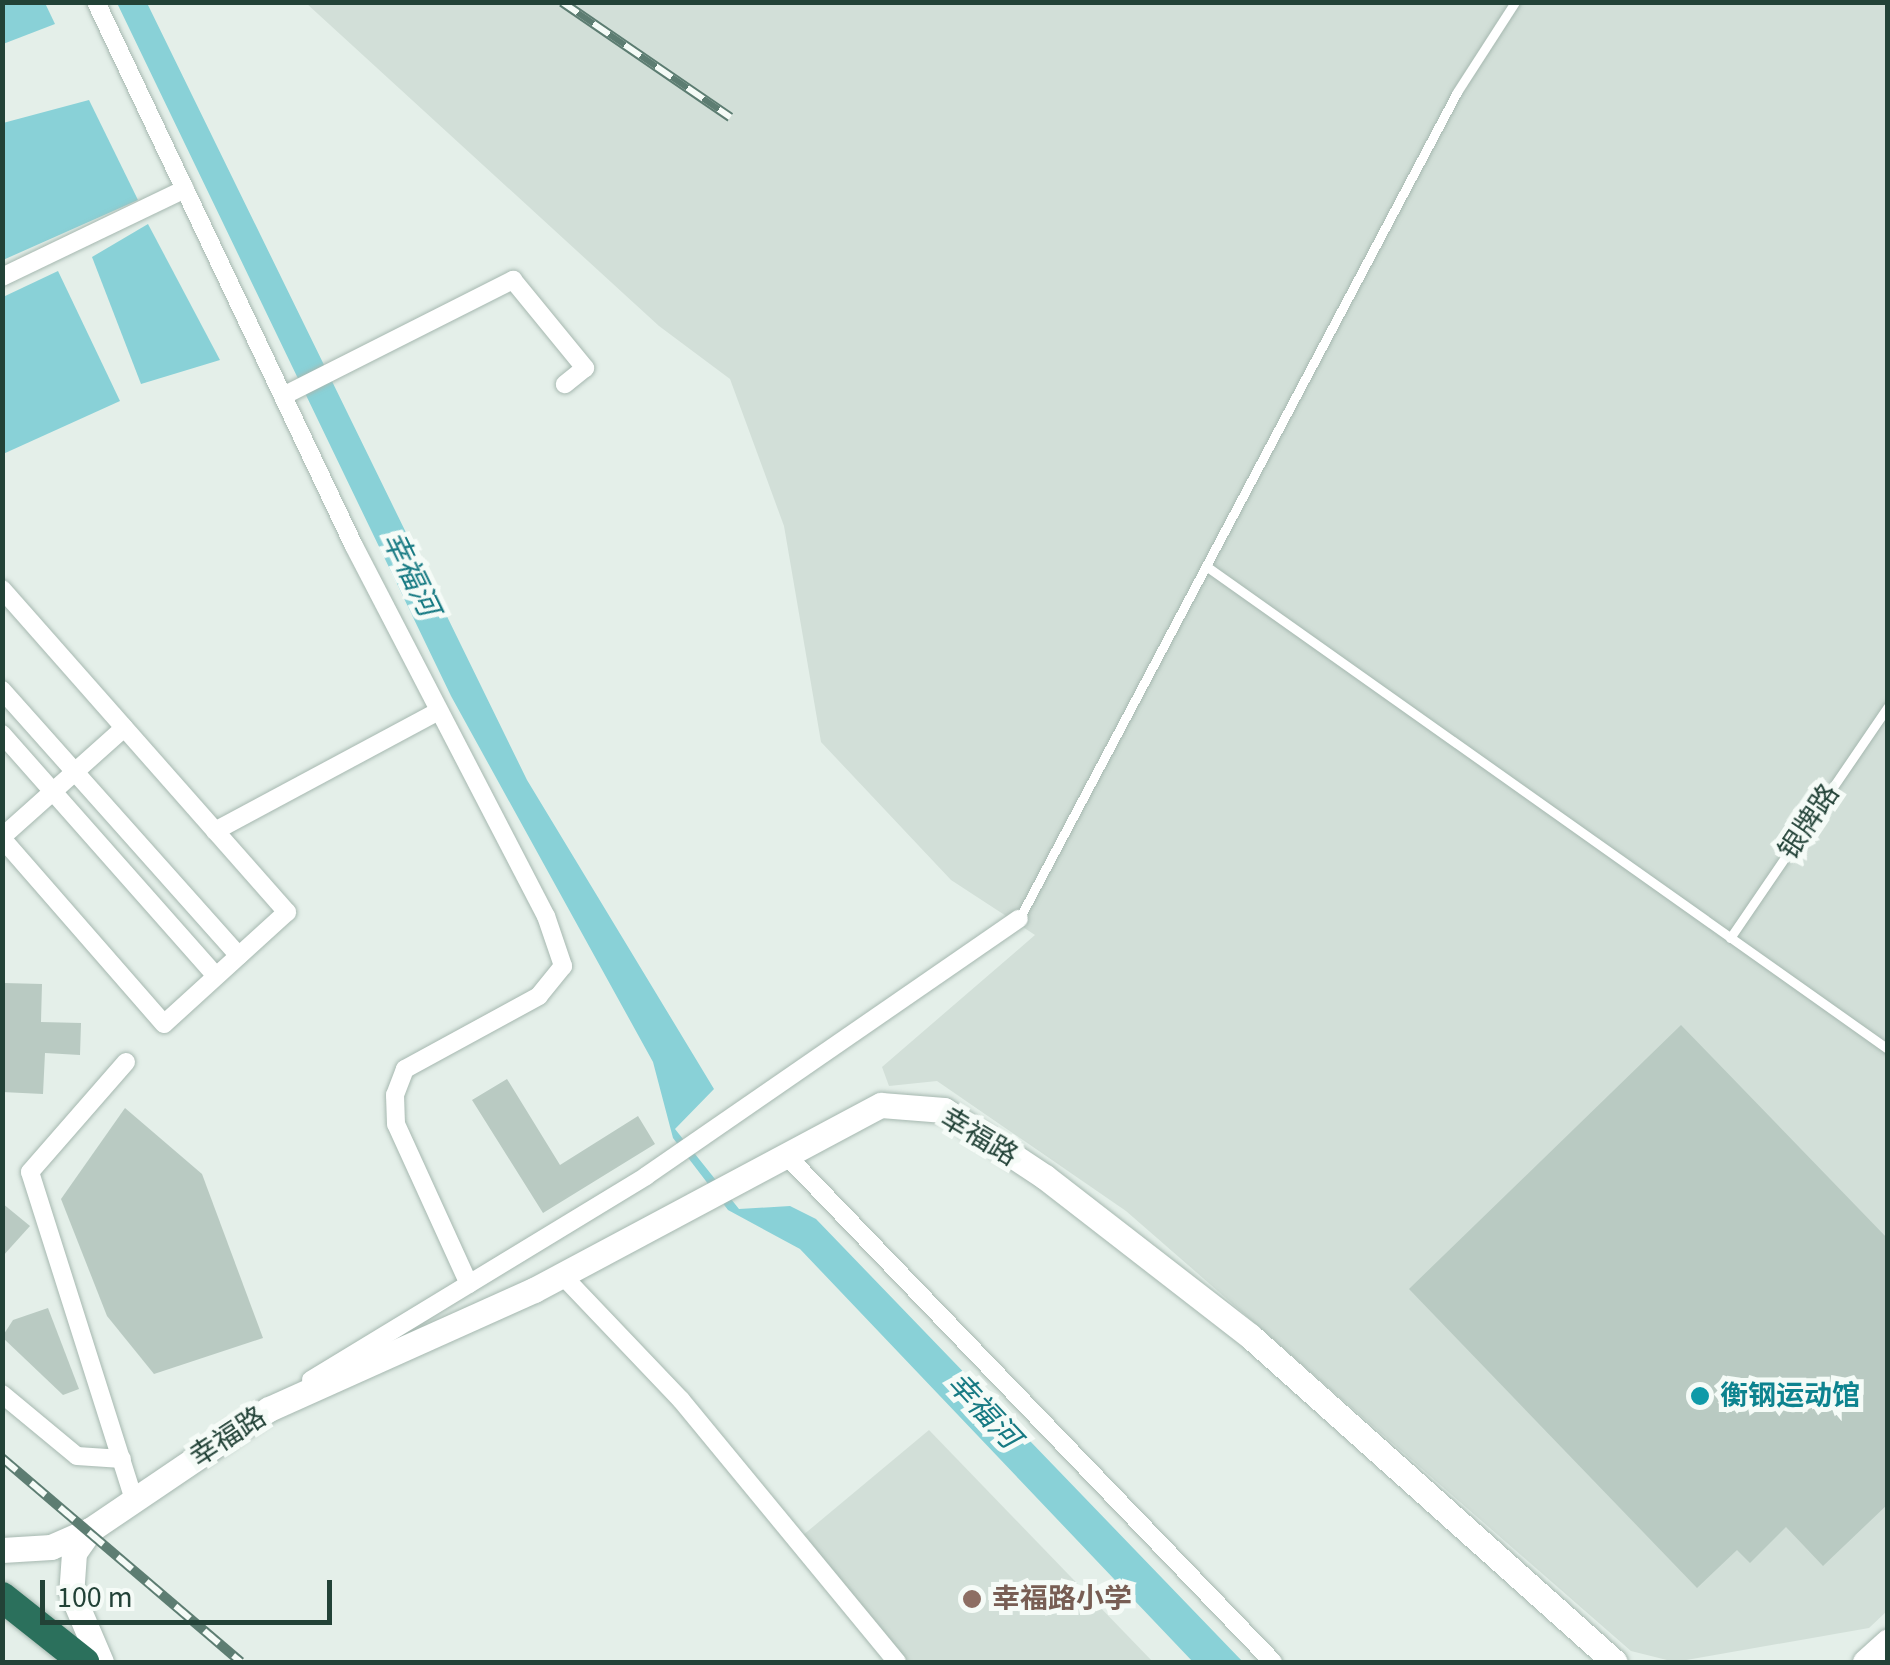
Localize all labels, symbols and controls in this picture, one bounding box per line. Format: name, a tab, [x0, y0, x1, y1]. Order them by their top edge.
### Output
water label: 幸福河	[374, 526, 446, 622]
street label: 银牌路	[1772, 778, 1846, 866]
street label: 幸福路	[934, 1101, 1024, 1173]
water label: 幸福河	[939, 1366, 1027, 1456]
place label: 衡钢运动馆	[1720, 1379, 1860, 1413]
marker: 衡钢运动馆	[1689, 1385, 1711, 1407]
street label: 幸福路	[184, 1400, 272, 1474]
scale bar	[45, 1560, 338, 1622]
text: 100 m	[57, 1576, 133, 1619]
place label: 幸福路小学	[992, 1582, 1132, 1616]
marker: 幸福路小学	[961, 1588, 983, 1610]

